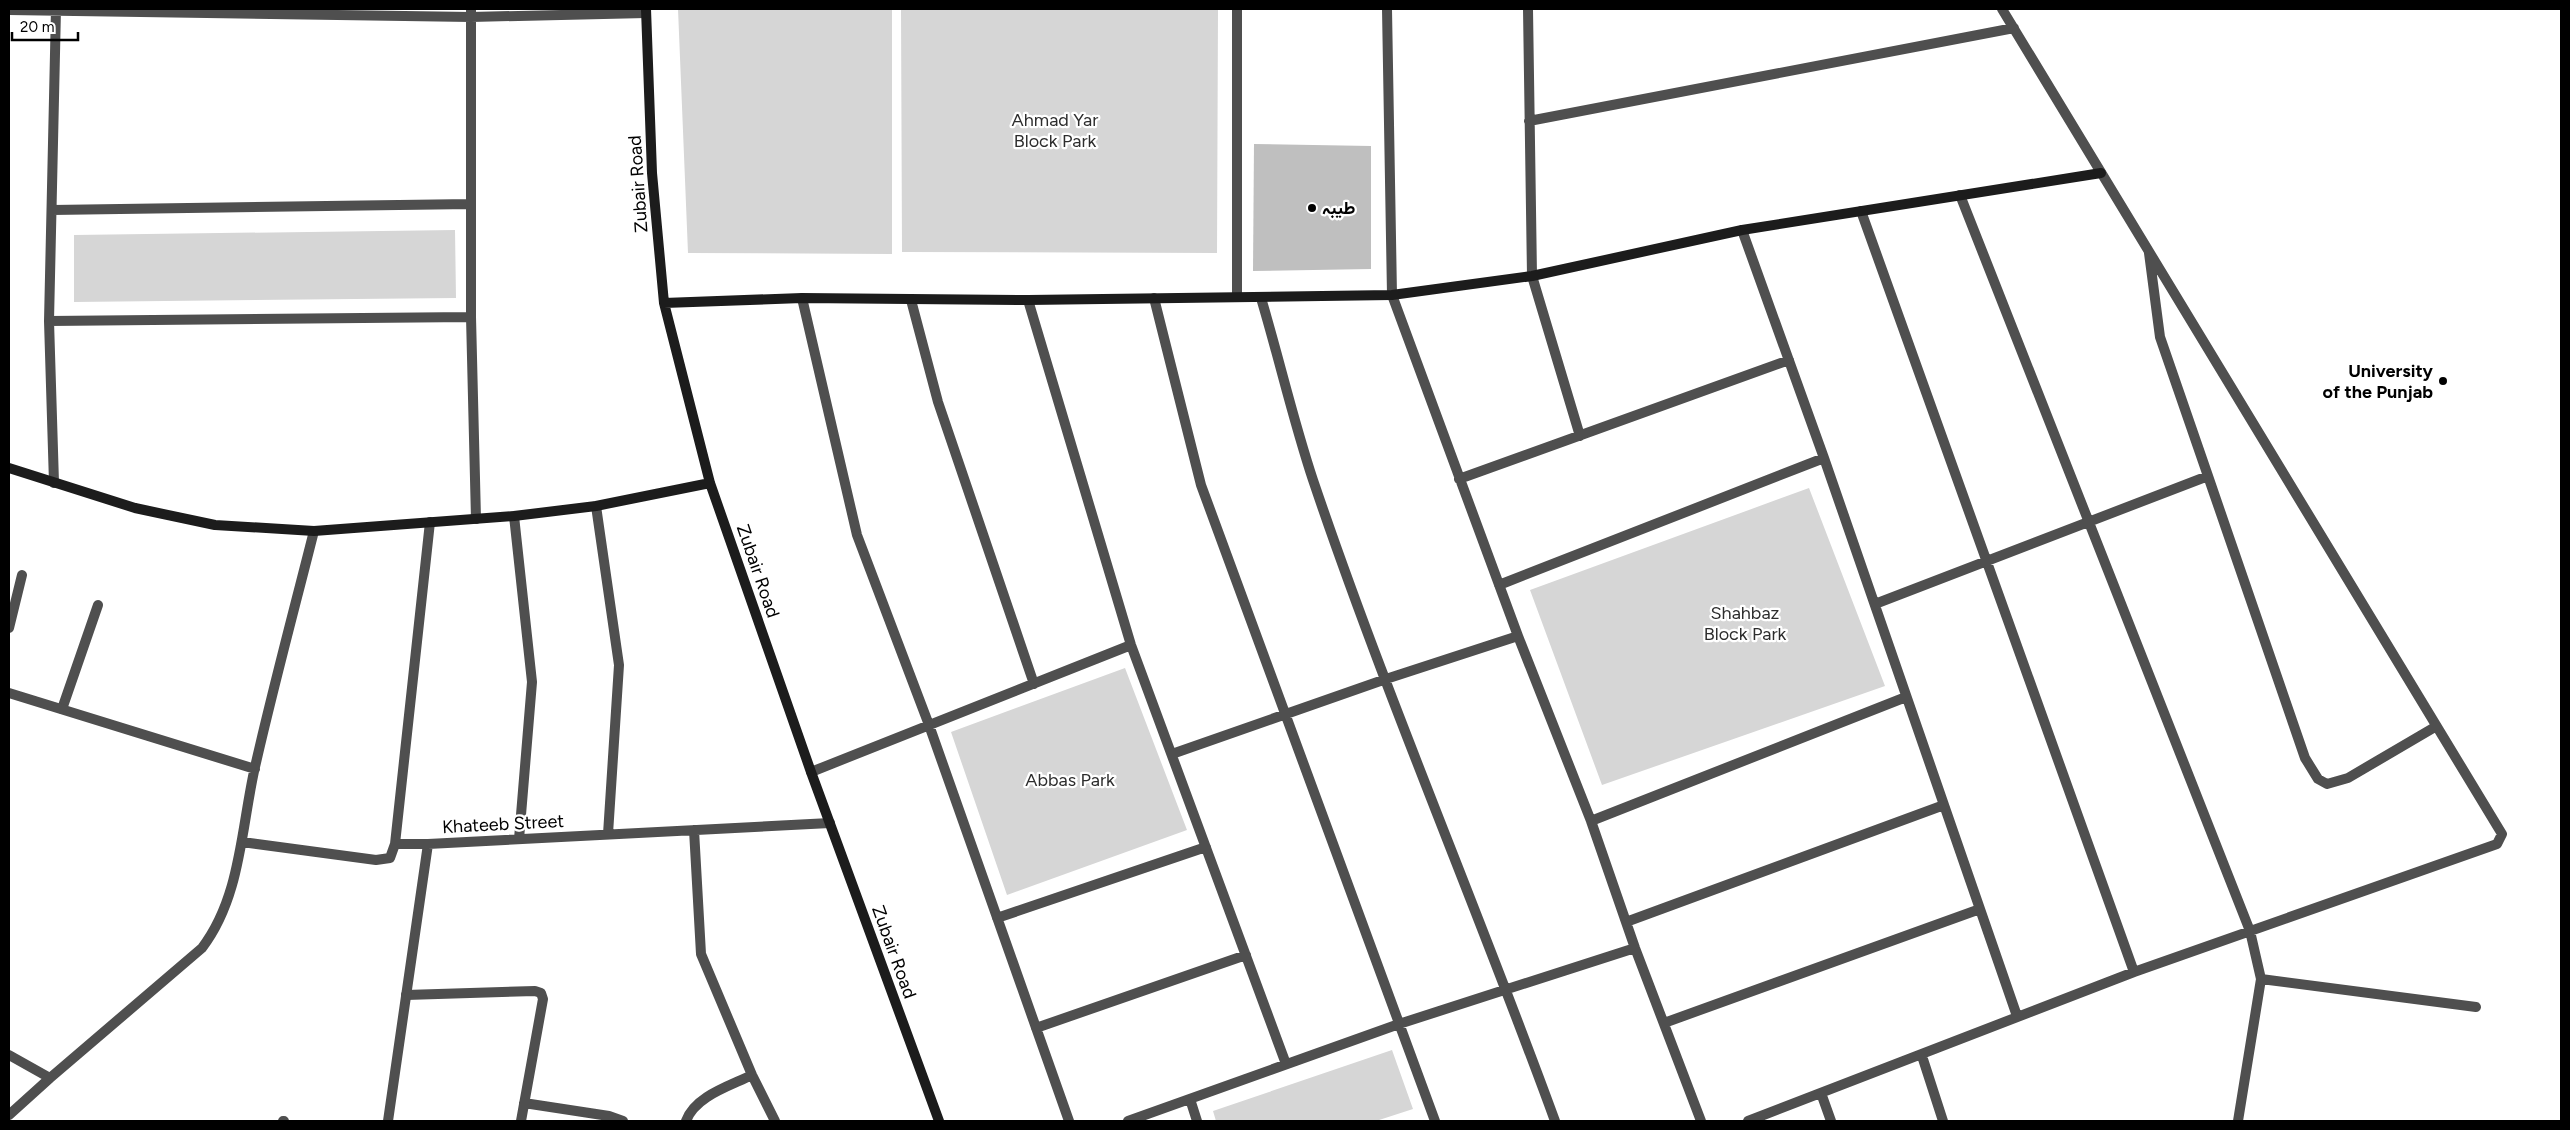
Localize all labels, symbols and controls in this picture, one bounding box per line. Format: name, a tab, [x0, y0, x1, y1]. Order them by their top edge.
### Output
scale bar	[12, 10, 79, 42]
text: 20 m	[20, 18, 54, 36]
park label: Ahmad Yar Block Park	[1012, 109, 1098, 152]
street label: Zubair Road	[624, 135, 652, 233]
place label: طیبہ	[1322, 197, 1355, 219]
marker: طیبہ	[1306, 202, 1318, 214]
place label: University of the Punjab	[2323, 360, 2434, 403]
marker: University of the Punjab	[2437, 375, 2449, 387]
street label: Zubair Road	[732, 521, 784, 621]
park label: Shahbaz Block Park	[1704, 602, 1787, 645]
park label: Abbas Park	[1025, 769, 1115, 791]
street label: Khateeb Street	[442, 810, 565, 838]
street label: Zubair Road	[867, 902, 921, 1002]

